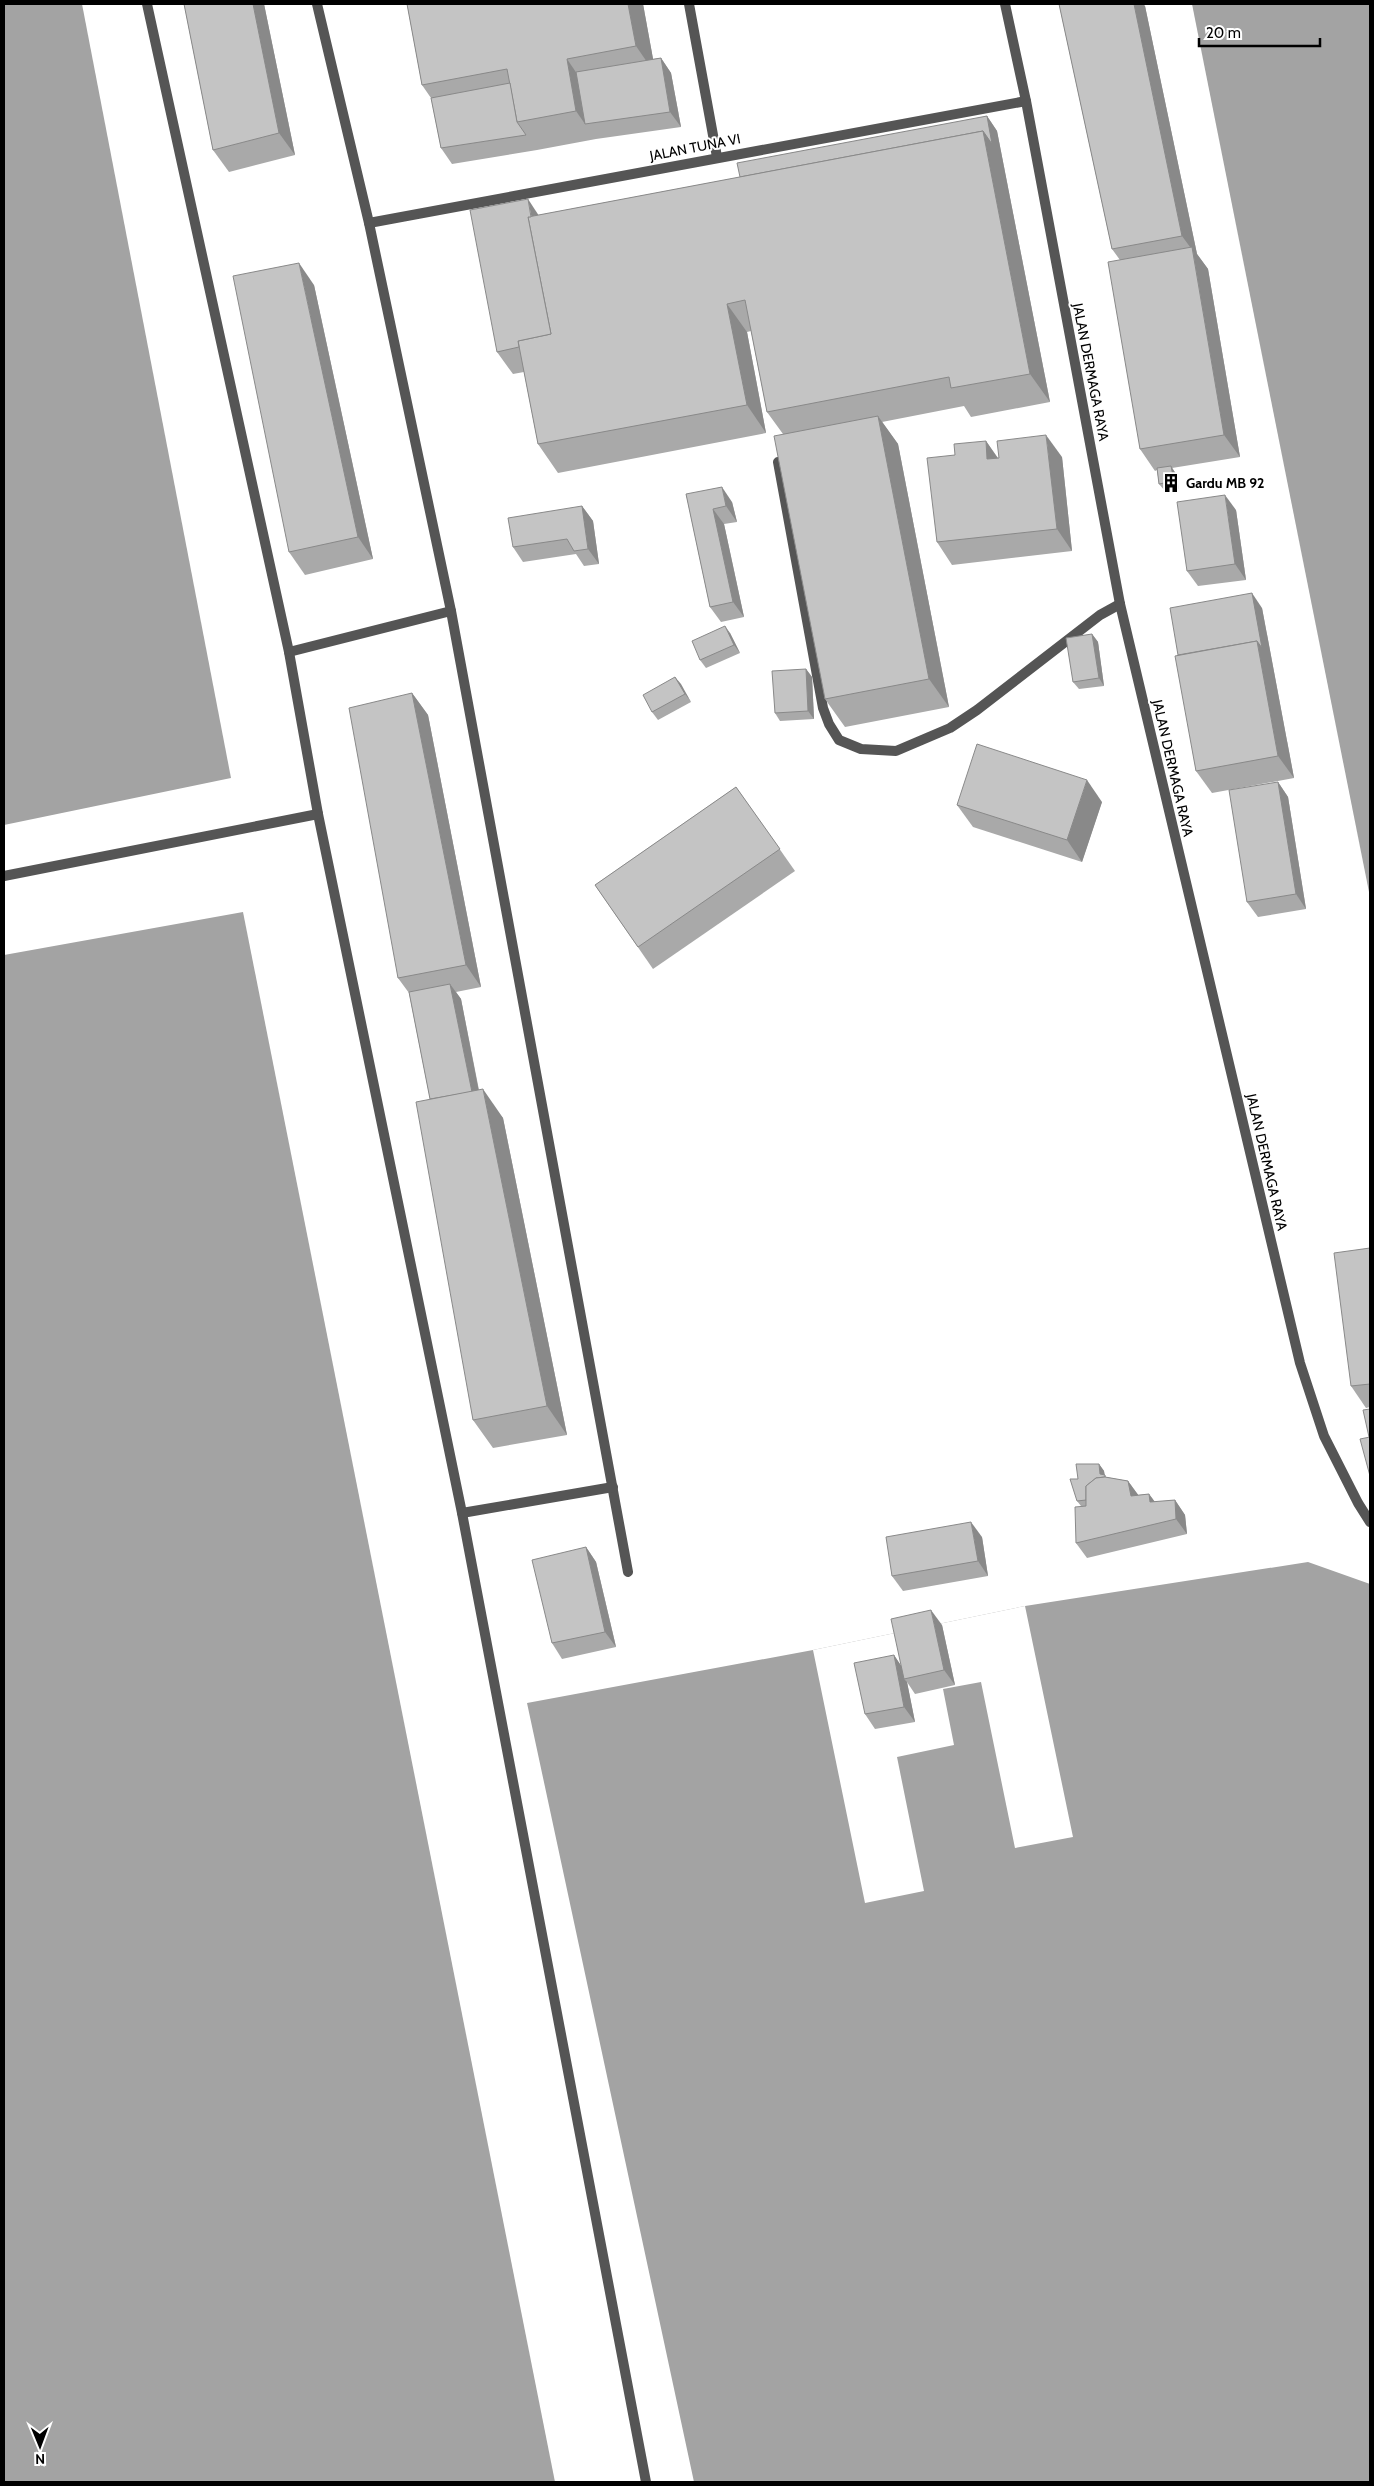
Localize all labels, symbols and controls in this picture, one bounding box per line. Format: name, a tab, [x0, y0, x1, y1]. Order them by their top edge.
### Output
scale bar	[1199, 15, 1320, 47]
text: 20 m	[1206, 24, 1241, 42]
street label: JALAN TUNA VI	[647, 129, 742, 165]
street label: JALAN DERMAGA RAYA	[1069, 301, 1113, 443]
building icon: Gardu MB 92	[1160, 472, 1182, 494]
place label: Gardu MB 92	[1186, 474, 1264, 492]
street label: JALAN DERMAGA RAYA	[1148, 697, 1198, 839]
street label: JALAN DERMAGA RAYA	[1242, 1091, 1292, 1233]
north arrow	[15, 2421, 65, 2471]
text: N	[35, 2450, 45, 2468]

